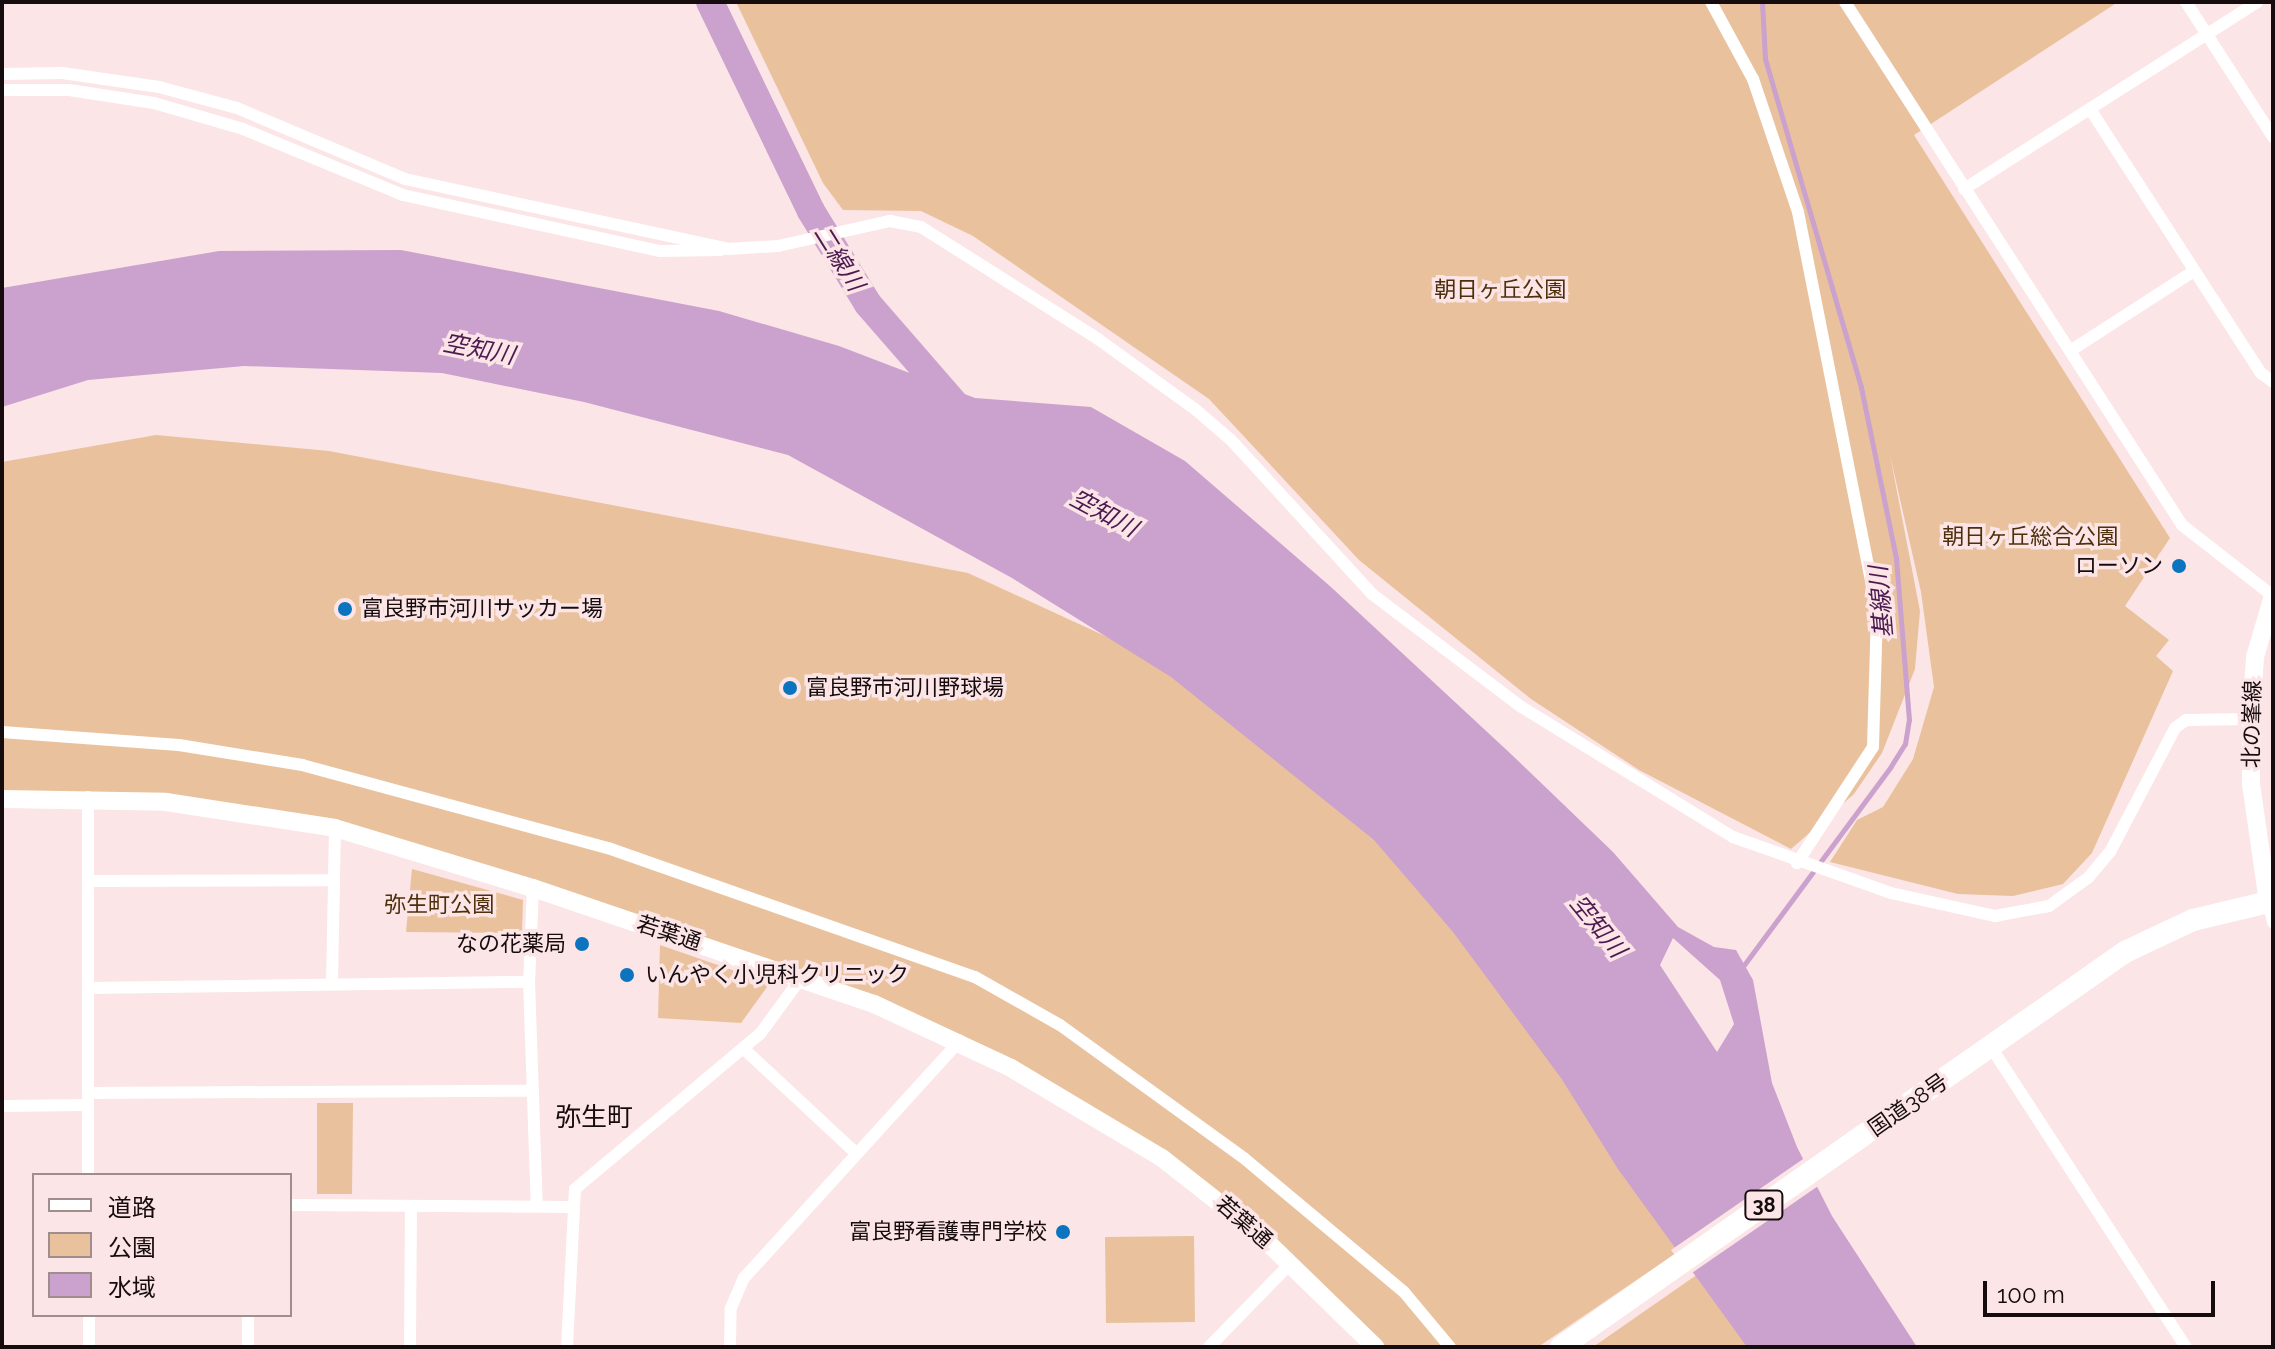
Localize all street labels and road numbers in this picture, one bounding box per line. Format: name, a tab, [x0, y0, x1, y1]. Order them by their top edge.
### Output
street label: 北の峯線	[2238, 680, 2266, 768]
street label: 若葉通	[634, 910, 704, 956]
street label: 国道38号	[1863, 1068, 1953, 1142]
road number: 38	[1744, 1189, 1784, 1221]
street label: 若葉通	[1210, 1190, 1278, 1254]

